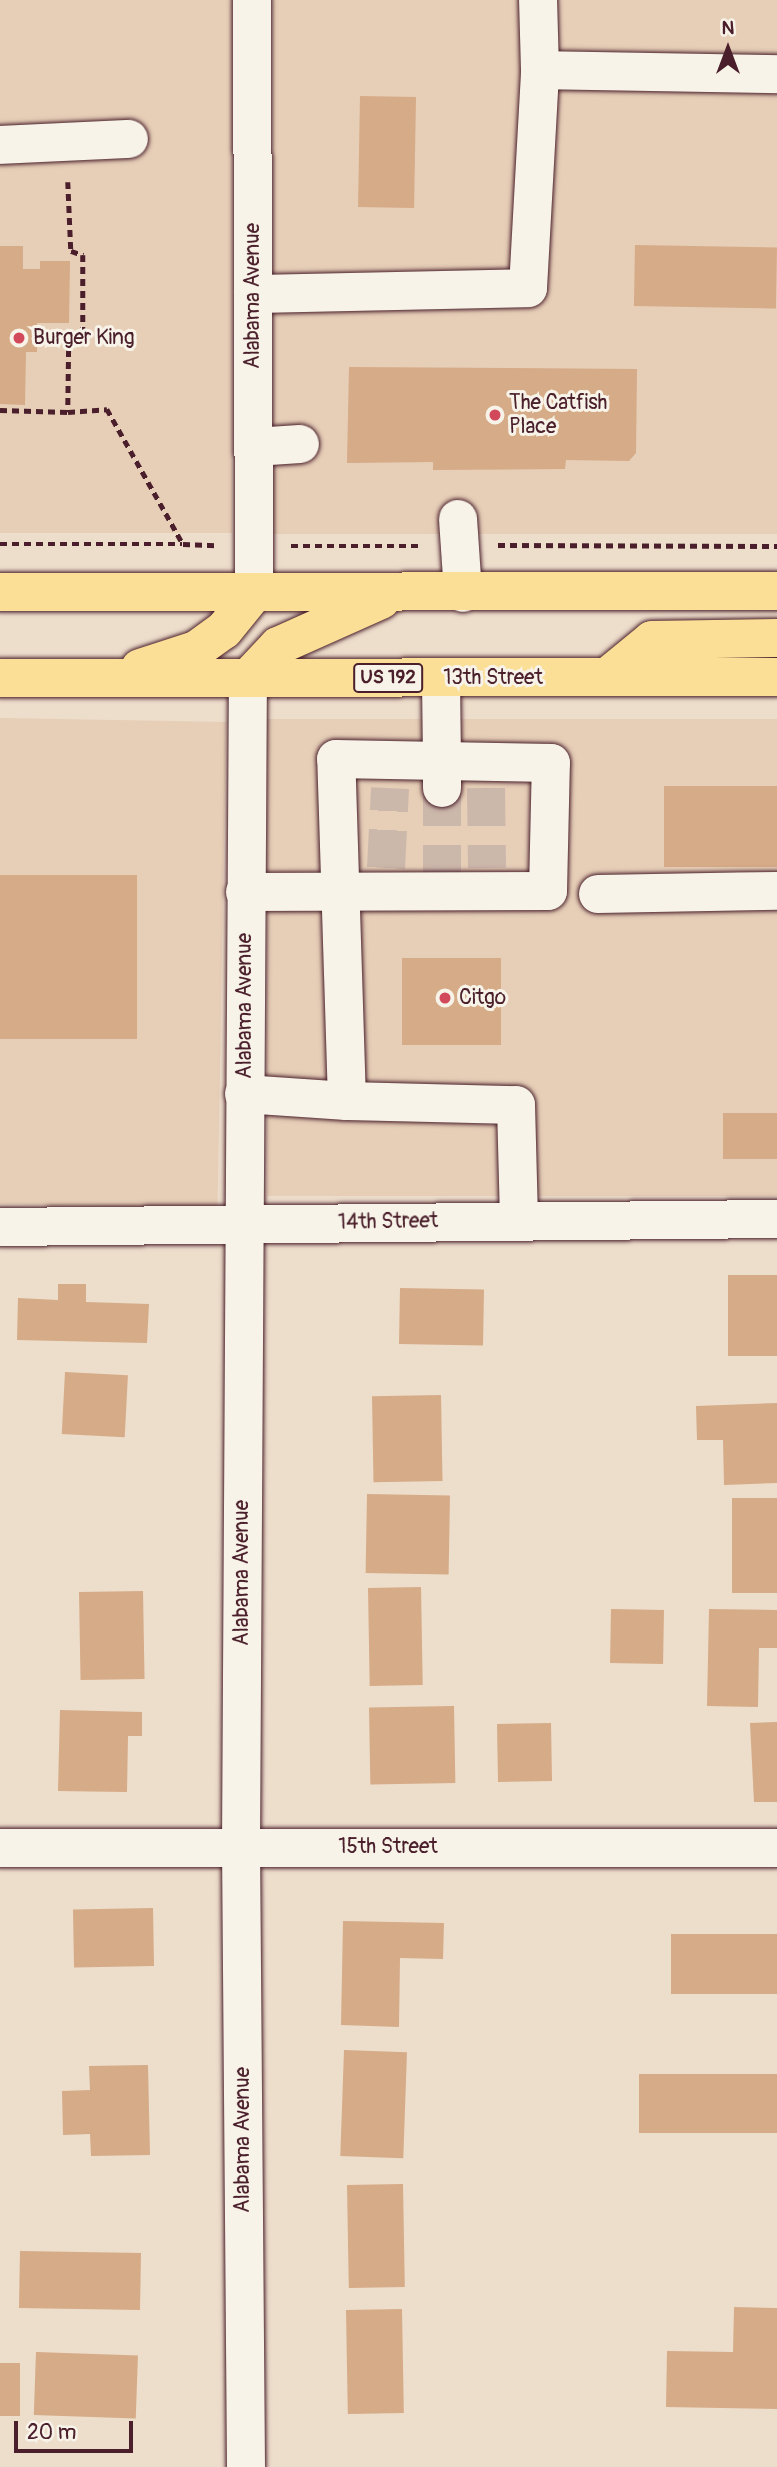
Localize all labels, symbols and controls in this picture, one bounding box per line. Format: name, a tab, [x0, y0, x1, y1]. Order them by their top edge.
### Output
north arrow	[693, 14, 763, 84]
text: N	[722, 16, 734, 40]
street label: Alabama Avenue	[240, 223, 266, 369]
place label: Burger King	[33, 325, 135, 351]
marker: Burger King	[11, 330, 27, 346]
place label: The Catfish Place	[509, 390, 607, 440]
marker: The Catfish Place	[487, 407, 503, 423]
road number: US 192	[353, 663, 423, 694]
street label: 13th Street	[443, 665, 543, 691]
street label: Alabama Avenue	[232, 933, 258, 1079]
place label: Citgo	[459, 985, 506, 1011]
marker: Citgo	[437, 990, 453, 1006]
street label: 14th Street	[338, 1209, 438, 1235]
street label: Alabama Avenue	[229, 1500, 255, 1646]
street label: 15th Street	[338, 1834, 438, 1860]
street label: Alabama Avenue	[230, 2067, 256, 2213]
scale bar	[18, 2408, 136, 2452]
text: 20 m	[27, 2419, 76, 2446]

